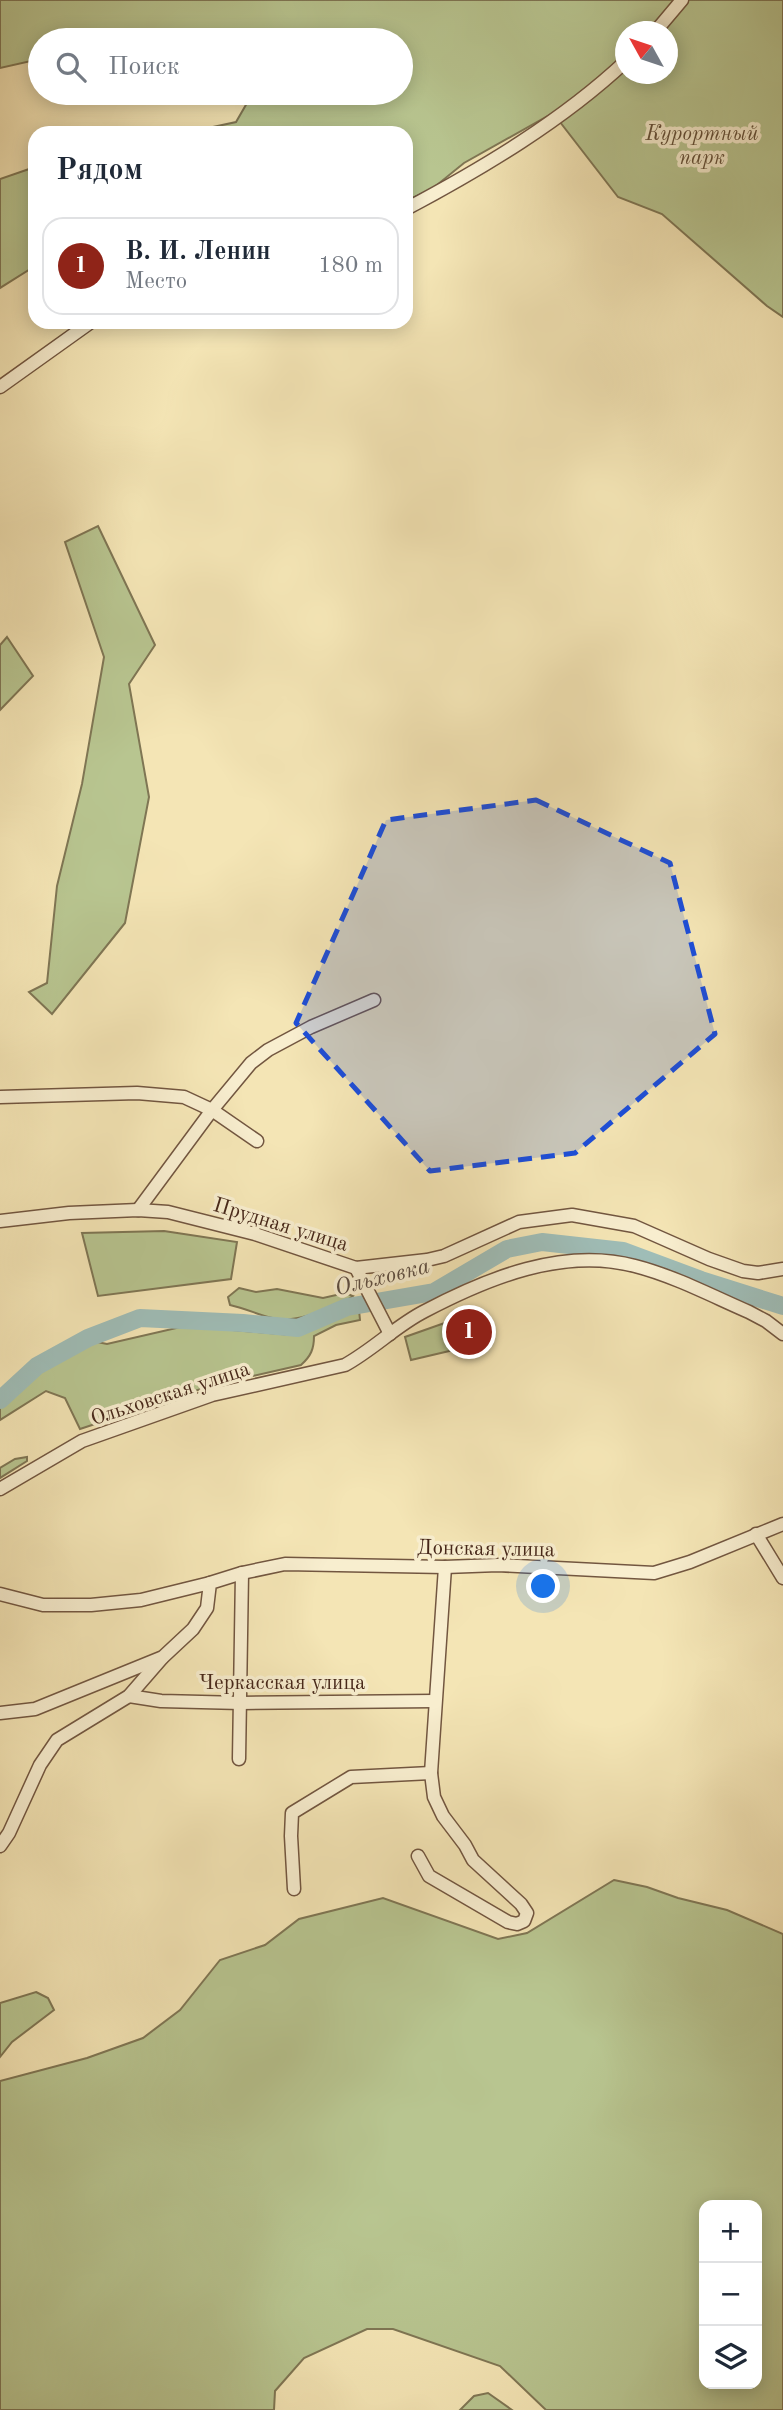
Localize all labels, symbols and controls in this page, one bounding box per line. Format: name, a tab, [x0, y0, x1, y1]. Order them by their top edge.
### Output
north arrow	[615, 21, 678, 84]
search box	[28, 28, 413, 105]
icon: search	[52, 48, 90, 86]
text: Поиск	[108, 54, 180, 80]
park label: Курортный парк	[644, 124, 759, 169]
text: Рядом	[56, 156, 143, 186]
text: В. И. Ленин	[125, 239, 271, 265]
text: 1	[74, 254, 88, 277]
text: 180 m	[318, 254, 383, 277]
text: Место	[125, 270, 187, 293]
street label: Прудная улица	[211, 1195, 350, 1256]
water label: Ольховка	[332, 1255, 432, 1300]
pin: 1	[446, 1306, 492, 1358]
street label: Ольховская улица	[88, 1359, 253, 1430]
street label: Донская улица	[417, 1538, 555, 1561]
your location	[526, 1569, 560, 1603]
street label: Черкасская улица	[199, 1673, 365, 1694]
map controls	[699, 2200, 762, 2389]
button: +	[699, 2200, 762, 2263]
button: −	[699, 2263, 762, 2326]
button: layers	[699, 2326, 762, 2389]

